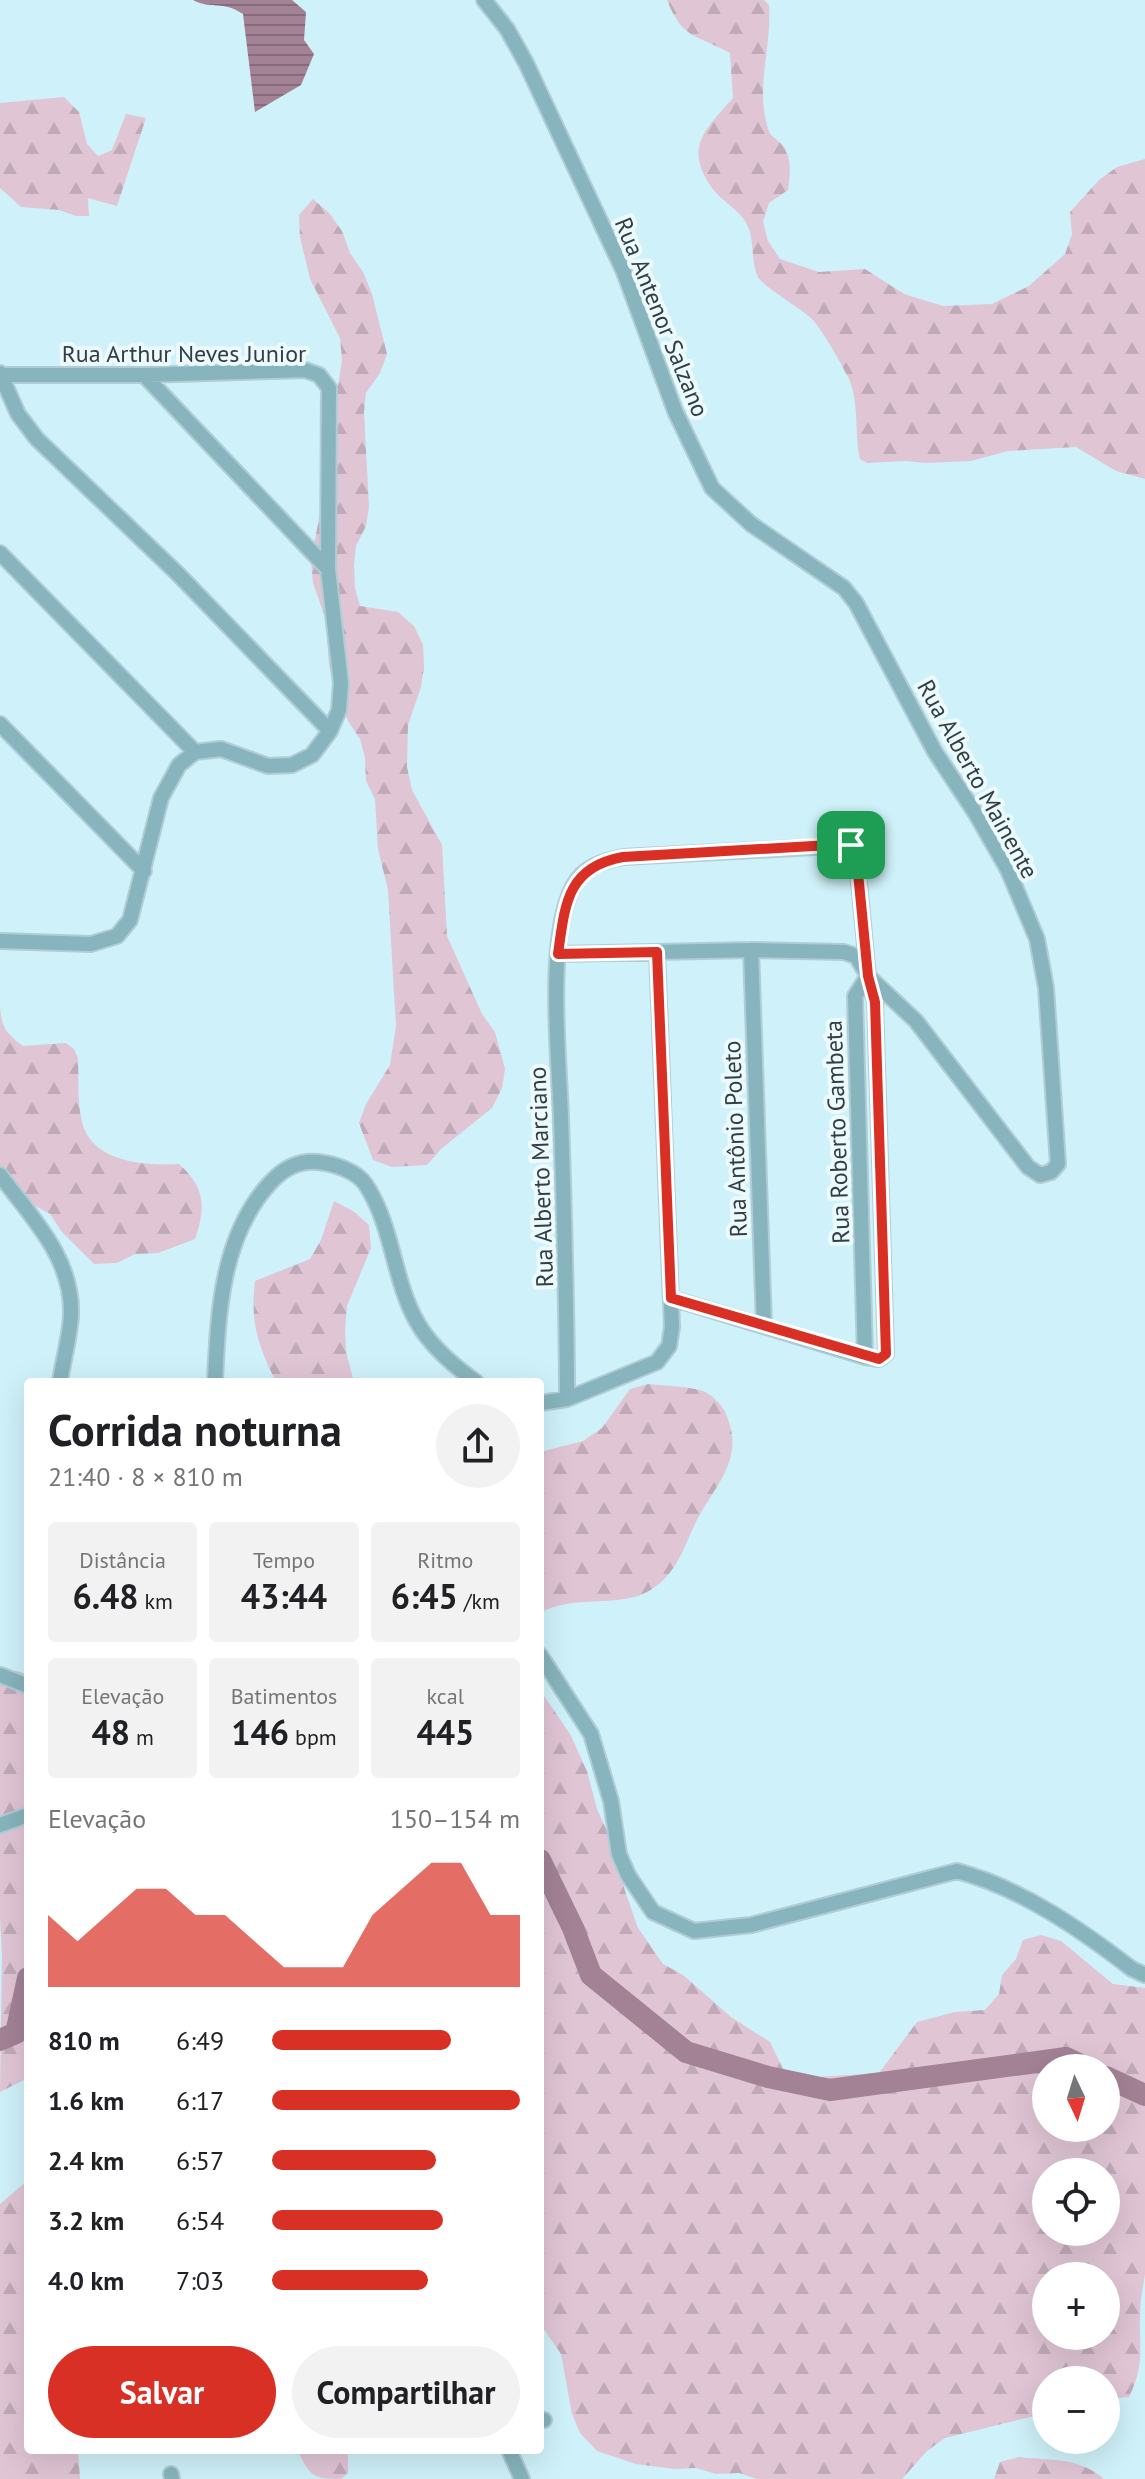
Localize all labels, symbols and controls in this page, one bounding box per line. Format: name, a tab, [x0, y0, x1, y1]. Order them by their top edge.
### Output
street label: Rua Antenor Salzano	[608, 213, 716, 421]
street label: Rua Arthur Neves Junior	[62, 338, 306, 369]
street label: Rua Alberto Mainente	[910, 674, 1046, 884]
pin	[817, 811, 885, 879]
icon: arrive	[829, 823, 873, 867]
street label: Rua Roberto Gambeta	[818, 1020, 856, 1244]
street label: Rua Antônio Poleto	[716, 1040, 754, 1238]
street label: Rua Alberto Marciano	[522, 1066, 560, 1288]
text: Corrida noturna	[48, 1401, 342, 1458]
button: share	[436, 1404, 520, 1488]
text: 21:40 · 8 × 810 m	[48, 1460, 243, 1493]
text: Distância	[79, 1546, 166, 1574]
text: Tempo	[253, 1546, 315, 1574]
text: Ritmo	[417, 1546, 473, 1574]
text: 6.48	[72, 1574, 139, 1618]
text: 43:44	[241, 1574, 327, 1618]
text: 6:45	[391, 1574, 458, 1618]
text: km	[139, 1587, 173, 1615]
text: /km	[458, 1587, 500, 1615]
text: Elevação	[81, 1682, 164, 1710]
text: Batimentos	[231, 1682, 337, 1710]
text: kcal	[427, 1682, 464, 1710]
text: 48	[92, 1710, 130, 1754]
text: 146	[231, 1710, 289, 1754]
text: 445	[416, 1710, 474, 1754]
text: m	[130, 1723, 154, 1751]
text: bpm	[289, 1723, 337, 1751]
text: Elevação	[48, 1802, 146, 1835]
text: 150–154 m	[390, 1802, 520, 1835]
text: 810 m	[48, 2024, 120, 2057]
text: 6:49	[176, 2024, 224, 2057]
north arrow	[1032, 2054, 1120, 2142]
map controls	[1032, 2054, 1120, 2454]
text: 1.6 km	[48, 2084, 124, 2117]
text: 6:17	[176, 2084, 224, 2117]
text: 2.4 km	[48, 2144, 124, 2177]
text: 6:57	[176, 2144, 224, 2177]
button: locate	[1032, 2158, 1120, 2246]
text: 3.2 km	[48, 2204, 124, 2237]
text: 6:54	[176, 2204, 224, 2237]
button: +	[1032, 2262, 1120, 2350]
text: 4.0 km	[48, 2264, 124, 2297]
text: 7:03	[176, 2264, 224, 2297]
button: Salvar	[48, 2346, 276, 2438]
button: Compartilhar	[292, 2346, 520, 2438]
button: −	[1032, 2366, 1120, 2454]

